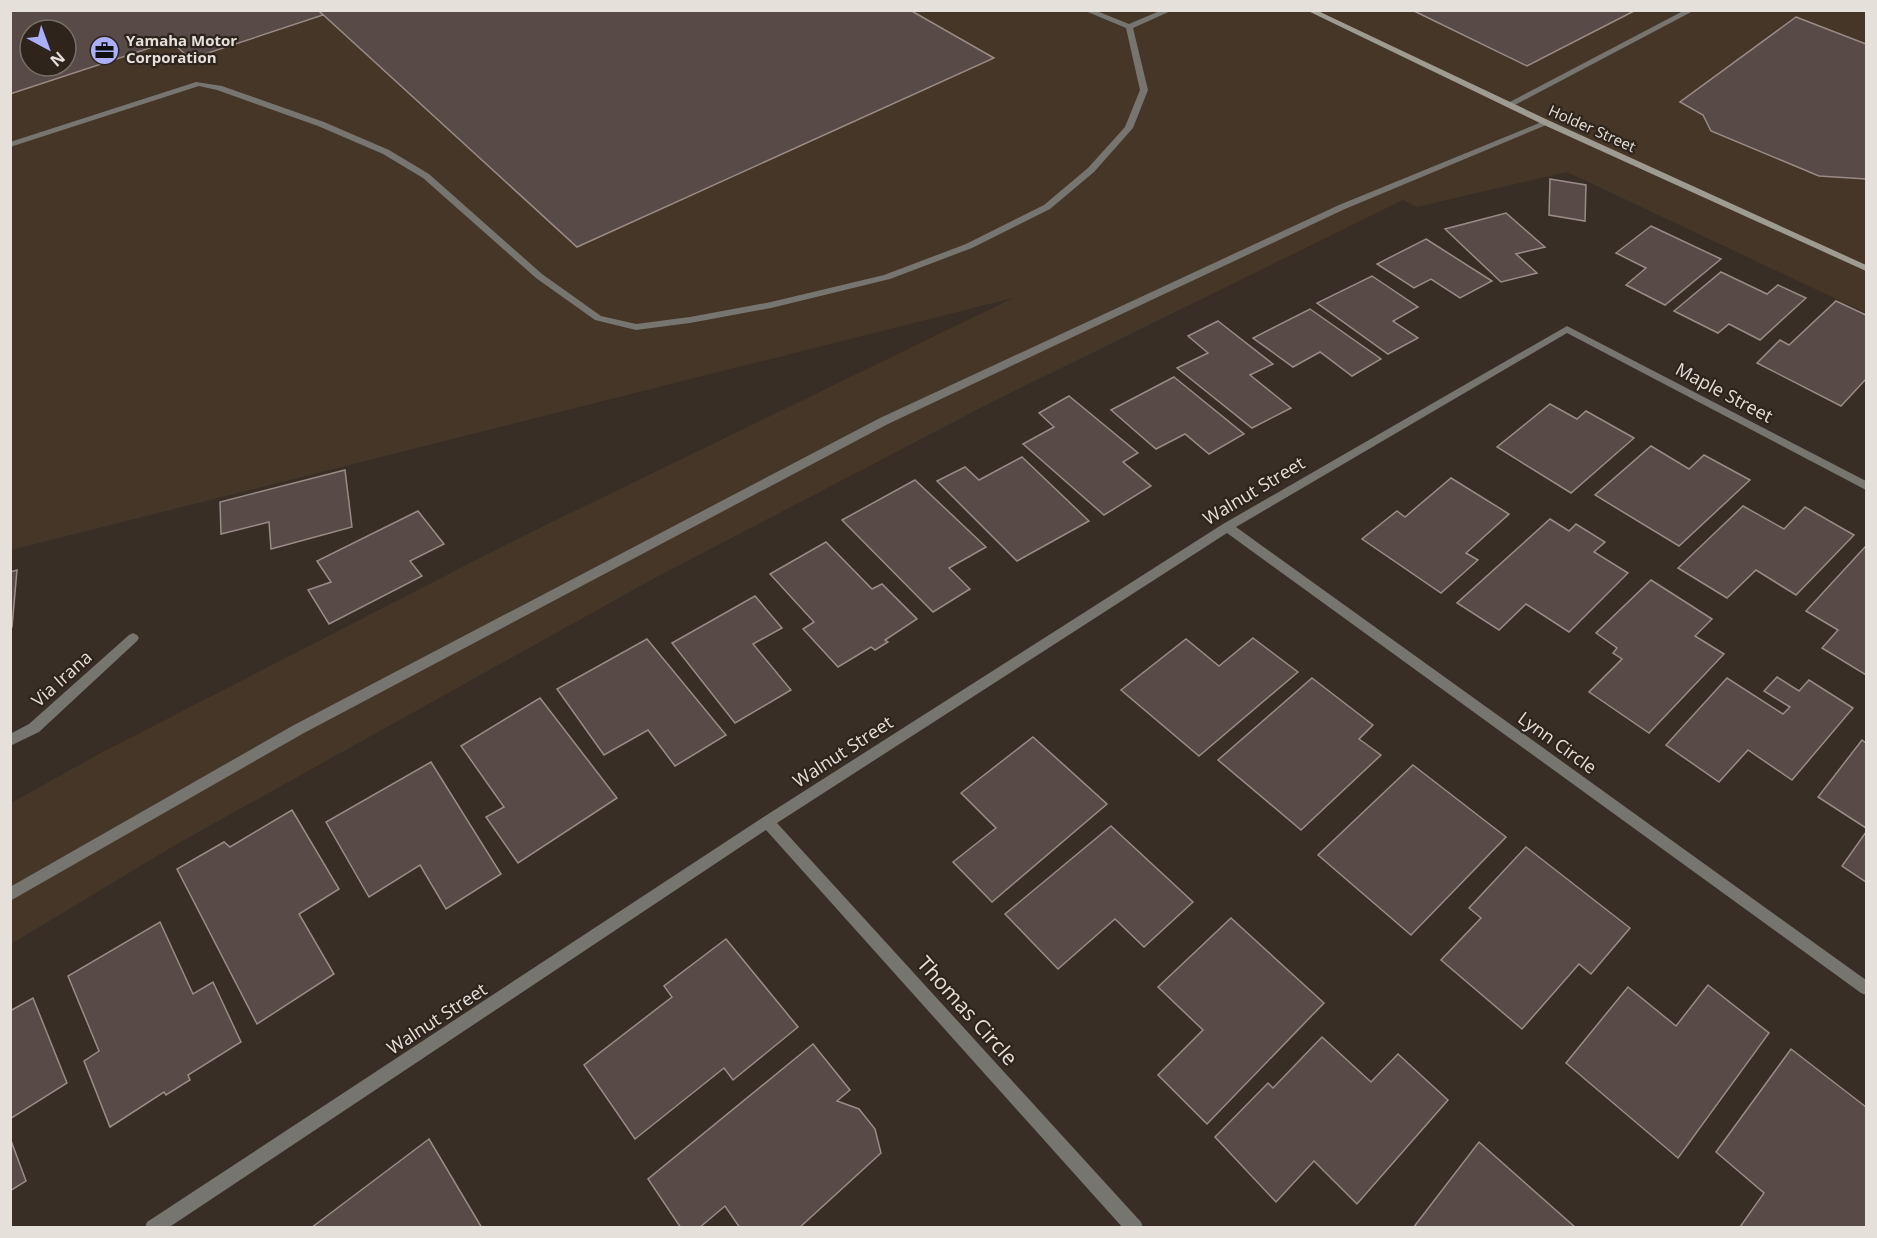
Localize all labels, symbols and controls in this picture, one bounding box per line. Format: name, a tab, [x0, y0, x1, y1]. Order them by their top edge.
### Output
north arrow	[18, 18, 78, 78]
place label: Yamaha Motor Corporation	[126, 30, 237, 67]
office icon: Yamaha Motor Corporation	[89, 34, 121, 66]
text: N	[46, 47, 70, 72]
street label: Holder Street	[1546, 100, 1639, 156]
street label: Maple Street	[1672, 356, 1777, 428]
street label: Walnut Street	[1198, 450, 1309, 530]
street label: Via Irana	[26, 645, 97, 712]
street label: Lynn Circle	[1513, 706, 1602, 779]
street label: Walnut Street	[788, 710, 897, 792]
street label: Thomas Circle	[911, 950, 1024, 1071]
street label: Walnut Street	[382, 977, 491, 1059]

